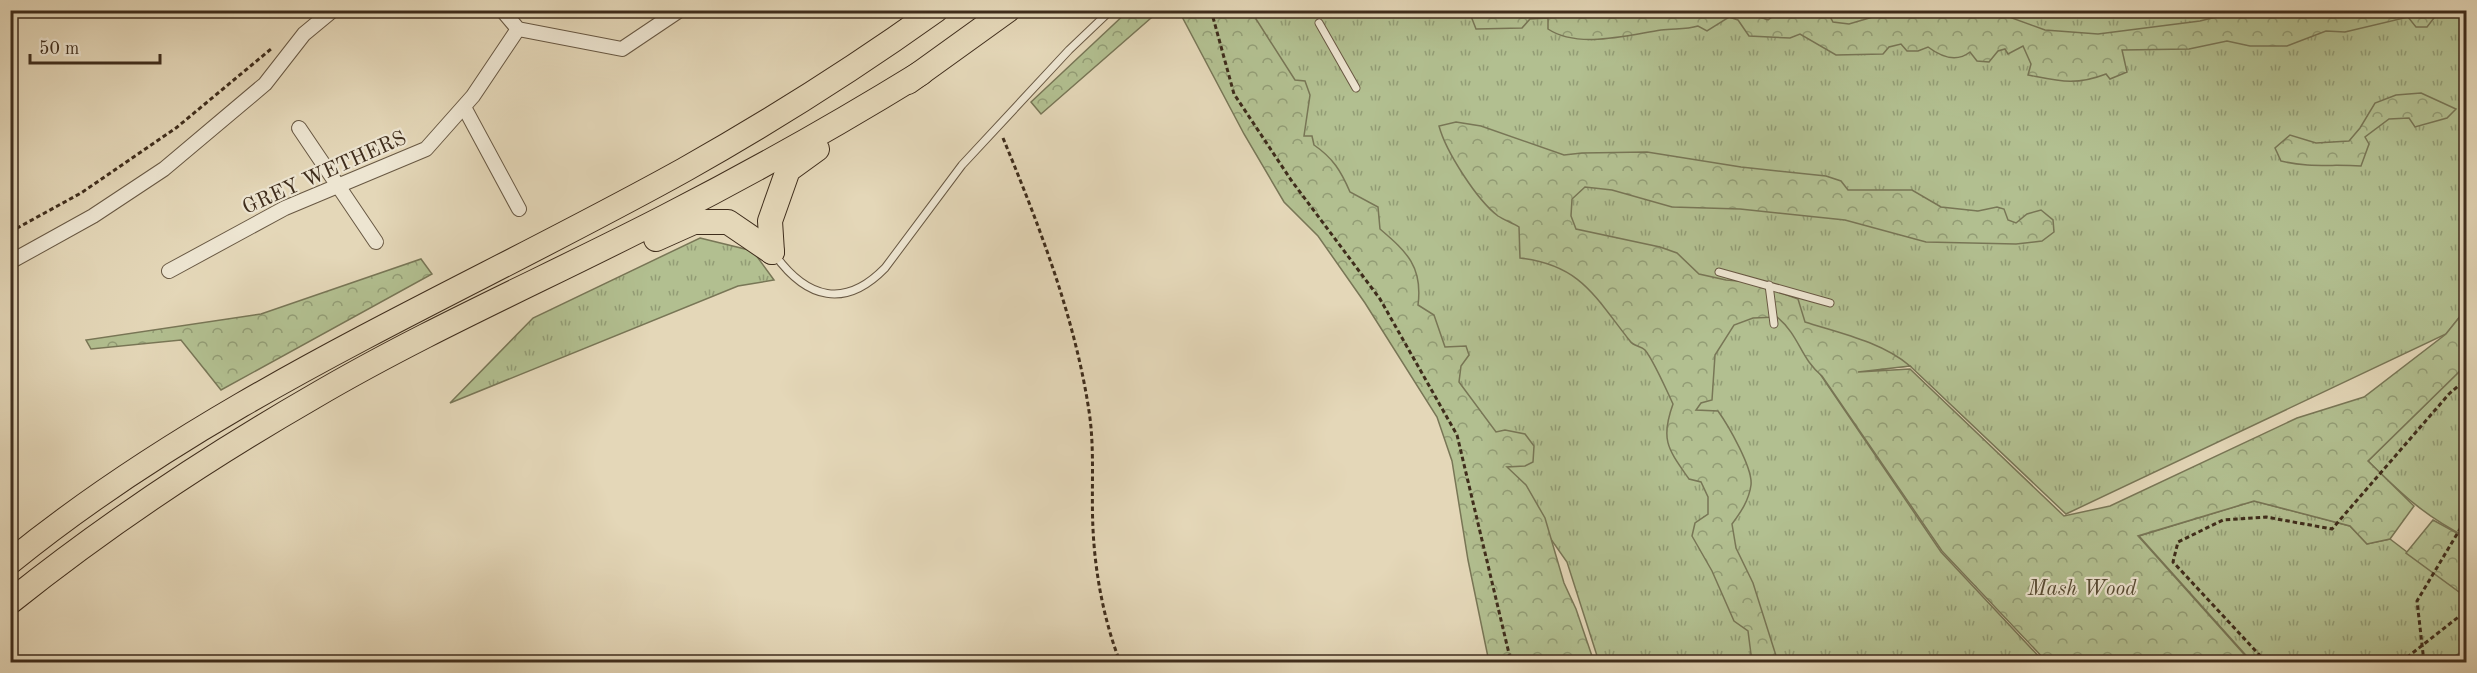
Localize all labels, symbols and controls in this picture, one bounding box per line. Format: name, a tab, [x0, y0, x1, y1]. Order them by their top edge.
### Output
scale bar	[30, 27, 160, 65]
text: 50 m	[39, 40, 79, 58]
street label: GREY WETHERS	[240, 128, 410, 219]
park label: Mash Wood	[2027, 579, 2137, 600]

